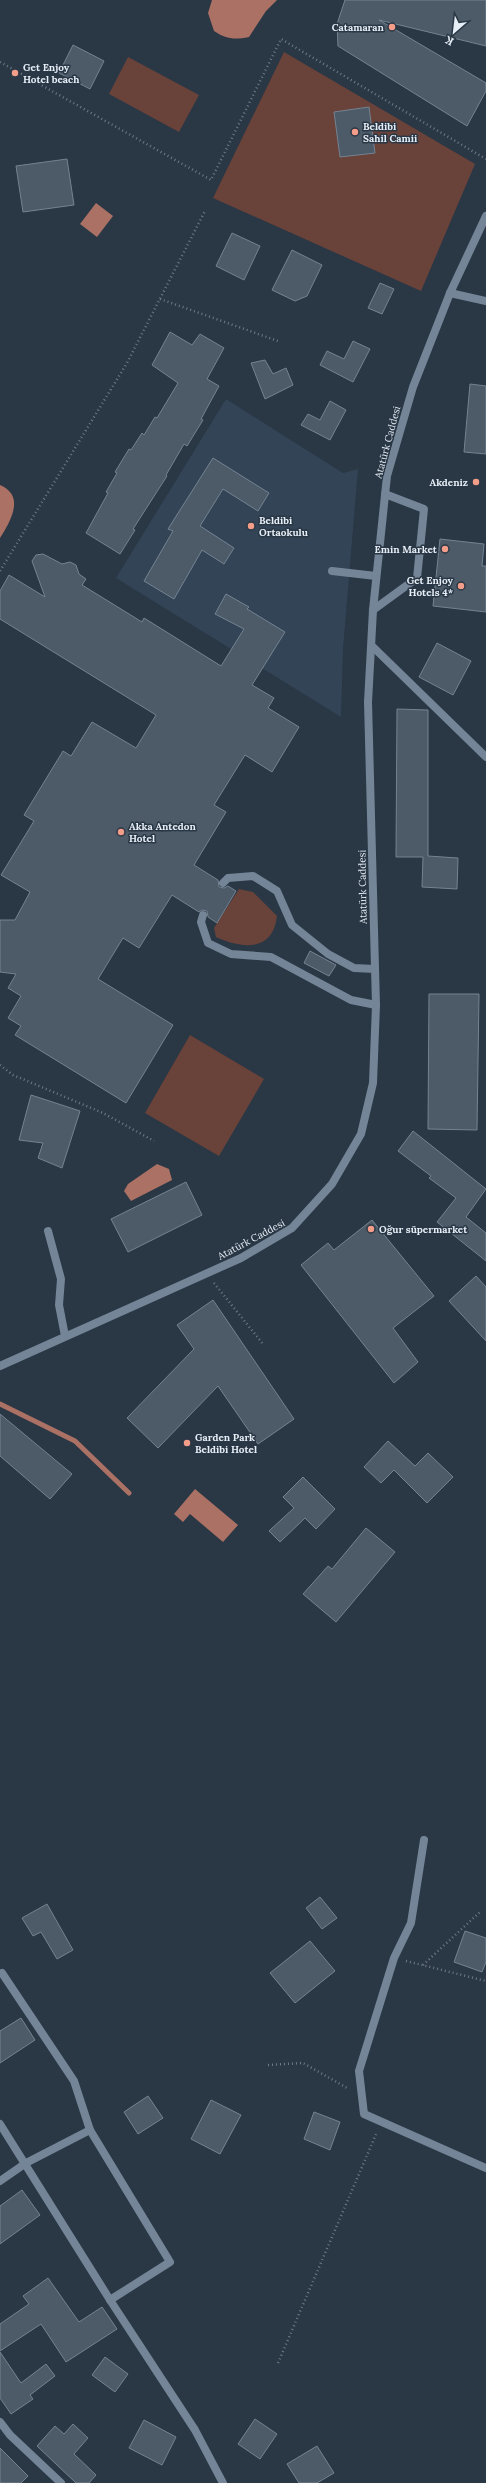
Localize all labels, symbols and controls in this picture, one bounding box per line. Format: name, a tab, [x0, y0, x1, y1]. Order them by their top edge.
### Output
north arrow	[434, 12, 474, 52]
place label: Catamaran	[332, 21, 385, 34]
marker: Catamaran	[387, 22, 397, 32]
text: K	[442, 33, 456, 49]
place label: Get Enjoy Hotel beach	[23, 61, 80, 86]
marker: Get Enjoy Hotel beach	[10, 68, 20, 78]
place label: Beldibi Sahil Camii	[363, 120, 418, 145]
marker: Beldibi Sahil Camii	[350, 127, 360, 137]
street label: Atatürk Caddesi	[371, 404, 403, 481]
place label: Akdeniz	[430, 476, 468, 489]
marker: Akdeniz	[471, 477, 481, 487]
place label: Beldibi Ortaokulu	[259, 514, 308, 539]
marker: Beldibi Ortaokulu	[246, 521, 256, 531]
place label: Emin Market	[375, 543, 438, 556]
marker: Emin Market	[440, 544, 450, 554]
place label: Get Enjoy Hotels 4*	[407, 574, 453, 599]
marker: Get Enjoy Hotels 4*	[456, 581, 466, 591]
place label: Akka Antedon Hotel	[129, 820, 196, 845]
marker: Akka Antedon Hotel	[116, 827, 126, 837]
street label: Atatürk Caddesi	[355, 850, 370, 925]
street label: Atatürk Caddesi	[215, 1216, 287, 1263]
place label: Oğur süpermarket	[379, 1223, 468, 1236]
marker: Oğur süpermarket	[366, 1224, 376, 1234]
place label: Garden Park Beldibi Hotel	[195, 1431, 257, 1456]
marker: Garden Park Beldibi Hotel	[182, 1438, 192, 1448]

